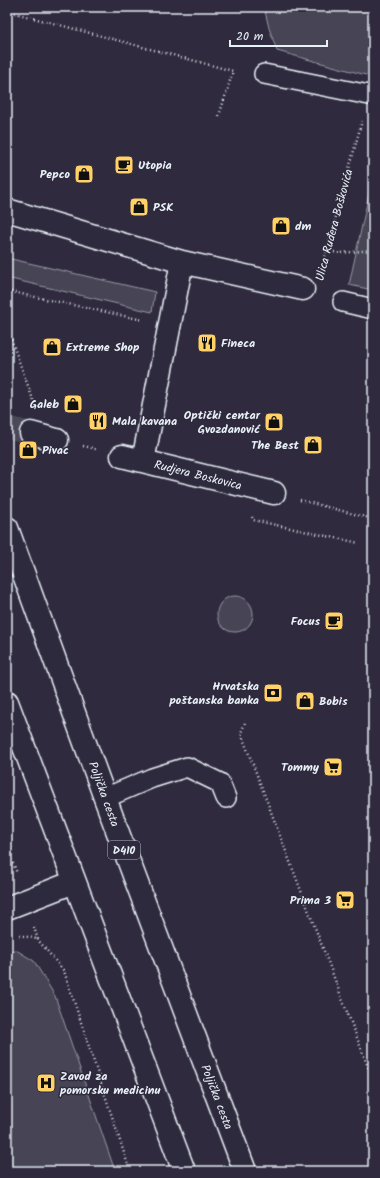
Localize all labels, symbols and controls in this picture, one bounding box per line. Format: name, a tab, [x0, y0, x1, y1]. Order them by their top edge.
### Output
scale bar	[230, 22, 327, 48]
text: 20 m	[236, 27, 264, 46]
cafe icon: Utopia	[113, 154, 135, 176]
place label: Utopia	[138, 156, 172, 175]
shop icon: Pepco	[73, 163, 95, 185]
place label: Pepco	[40, 165, 71, 184]
street label: Ulica Ruđera Boškovića	[310, 166, 359, 283]
shop icon: PSK	[128, 196, 150, 218]
place label: PSK	[153, 198, 173, 217]
shop icon: dm	[270, 215, 292, 237]
place label: dm	[295, 217, 311, 236]
restaurant icon: Fineca	[196, 332, 218, 354]
place label: Fineca	[221, 334, 255, 353]
shop icon: Extreme Shop	[41, 336, 63, 358]
place label: Extreme Shop	[66, 338, 140, 357]
shop icon: Galeb	[62, 393, 84, 415]
place label: Galeb	[30, 395, 59, 414]
place label: Optički centar Gvozdanović	[184, 406, 261, 439]
restaurant icon: Mala kavana	[87, 410, 109, 432]
shop icon: Optički centar Gvozdanović	[263, 411, 285, 433]
place label: Mala kavana	[112, 412, 177, 431]
shop icon: The Best	[302, 434, 324, 456]
place label: The Best	[251, 436, 300, 455]
shop icon: Pivac	[17, 439, 39, 461]
place label: Pivac	[42, 441, 69, 460]
street label: Rudjera Boskovica	[152, 455, 244, 496]
cafe icon: Focus	[323, 610, 345, 632]
place label: Focus	[291, 612, 320, 631]
place label: Hrvatska poštanska banka	[168, 677, 259, 710]
bank icon: Hrvatska poštanska banka	[262, 682, 284, 704]
shop icon: Bobis	[294, 690, 316, 712]
place label: Bobis	[319, 692, 348, 711]
supermarket icon: Tommy	[322, 756, 344, 778]
place label: Tommy	[281, 758, 320, 777]
street label: Poljička cesta	[83, 759, 124, 830]
road number: D410	[108, 841, 140, 859]
supermarket icon: Prima 3	[334, 889, 356, 911]
place label: Prima 3	[290, 891, 331, 910]
street label: Poljička cesta	[195, 1062, 238, 1133]
place label: Zavod za pomorsku medicinu	[59, 1067, 160, 1100]
hospital icon: Zavod za pomorsku medicinu	[35, 1072, 57, 1094]

